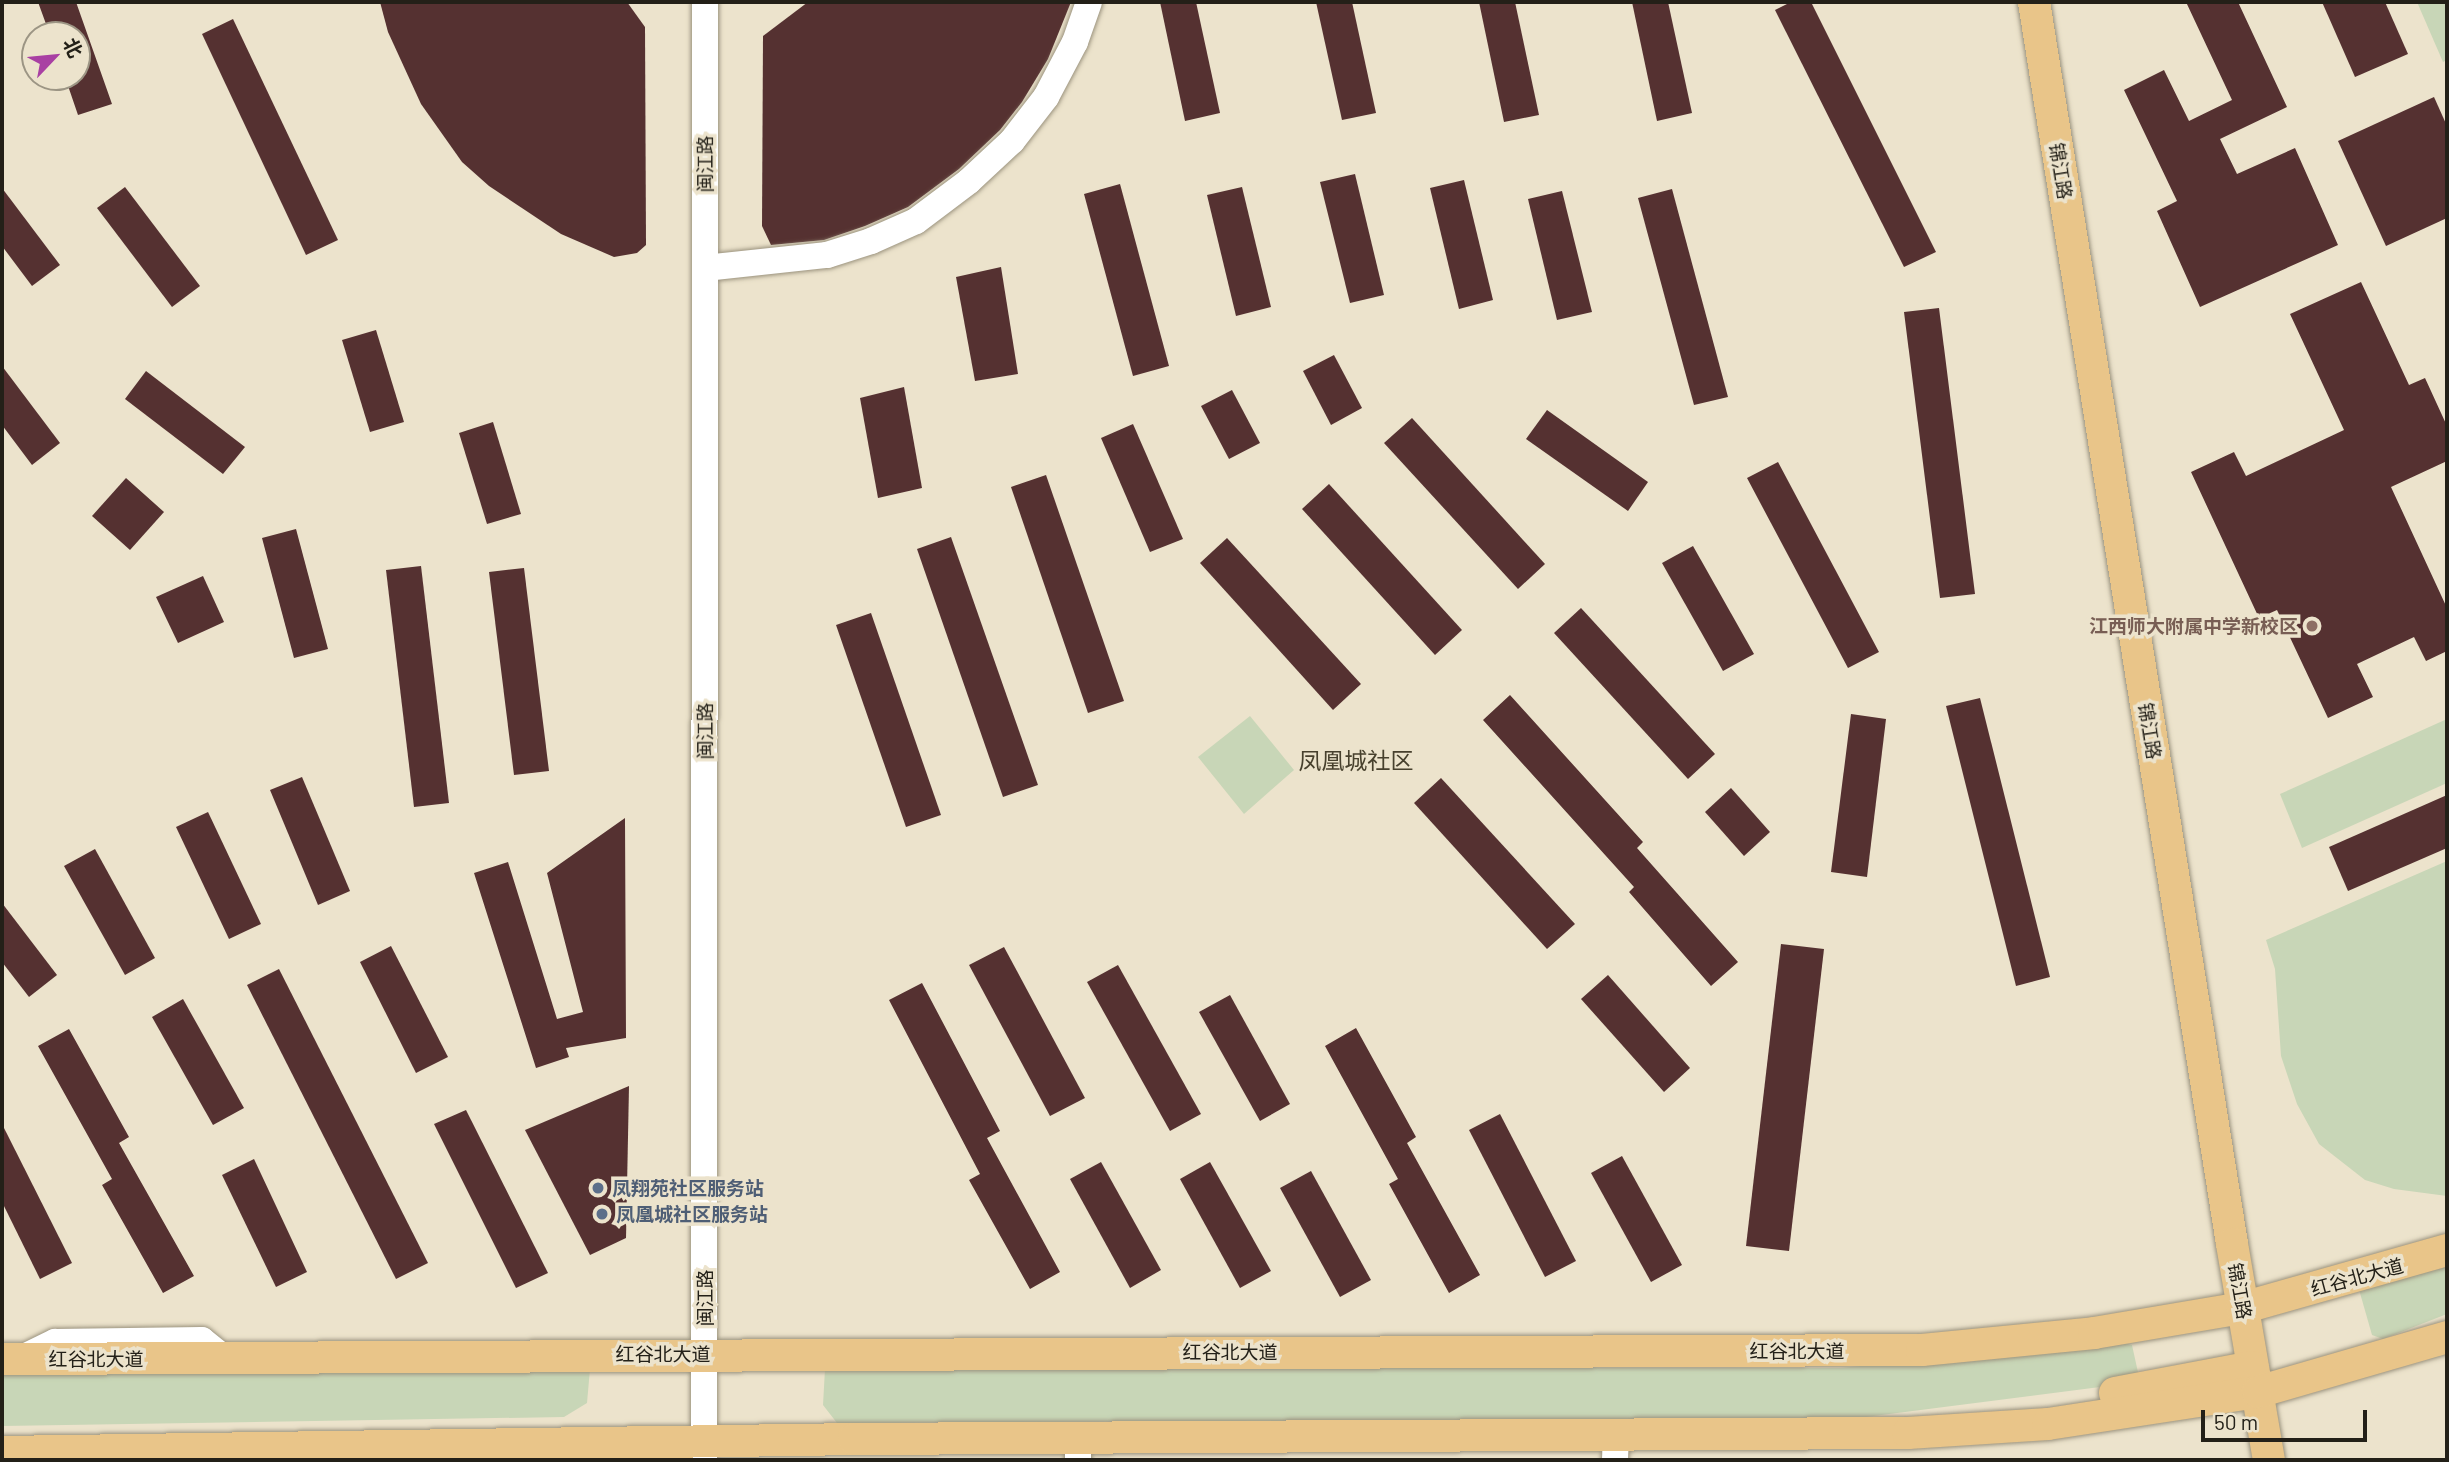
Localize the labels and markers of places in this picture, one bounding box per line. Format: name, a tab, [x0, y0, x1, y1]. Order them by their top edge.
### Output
place label: 江西师大附属中学新校区	[2089, 615, 2298, 637]
marker: 江西师大附属中学新校区	[2304, 618, 2320, 634]
place label: 凤翔苑社区服务站	[612, 1177, 764, 1199]
marker: 凤翔苑社区服务站	[590, 1180, 606, 1196]
place label: 凤凰城社区服务站	[616, 1203, 768, 1225]
marker: 凤凰城社区服务站	[594, 1206, 610, 1222]

